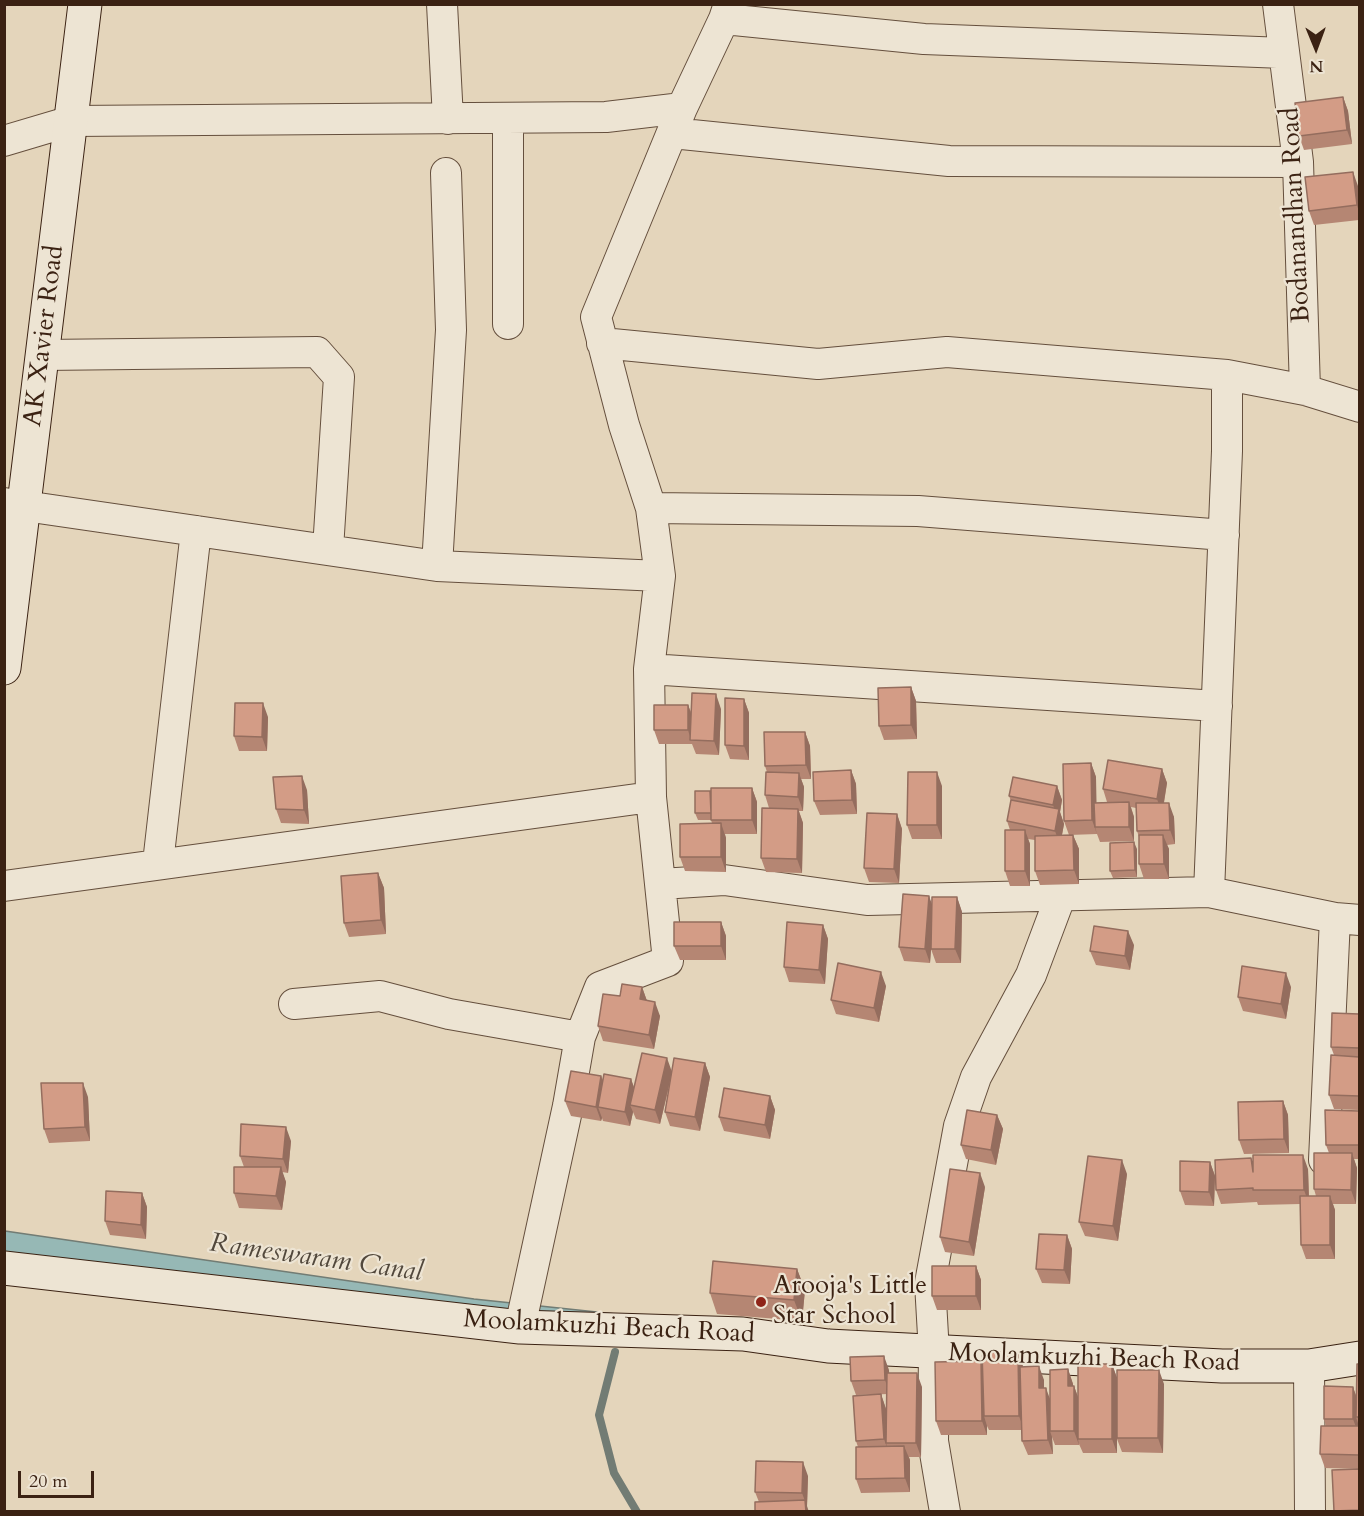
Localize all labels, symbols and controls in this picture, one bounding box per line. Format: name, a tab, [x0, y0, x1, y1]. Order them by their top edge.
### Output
north arrow	[1286, 18, 1346, 78]
text: N	[1309, 55, 1323, 77]
street label: Bodanandhan Road	[1276, 106, 1318, 324]
street label: AK Xavier Road	[18, 244, 72, 428]
water label: Rameswaram Canal	[207, 1228, 425, 1290]
place label: Arooja's Little Star School	[773, 1271, 927, 1332]
marker: Arooja's Little Star School	[754, 1295, 768, 1309]
street label: Moolamkuzhi Beach Road	[463, 1305, 755, 1351]
street label: Moolamkuzhi Beach Road	[948, 1338, 1240, 1380]
scale bar	[21, 1459, 98, 1497]
text: 20 m	[29, 1469, 68, 1494]

